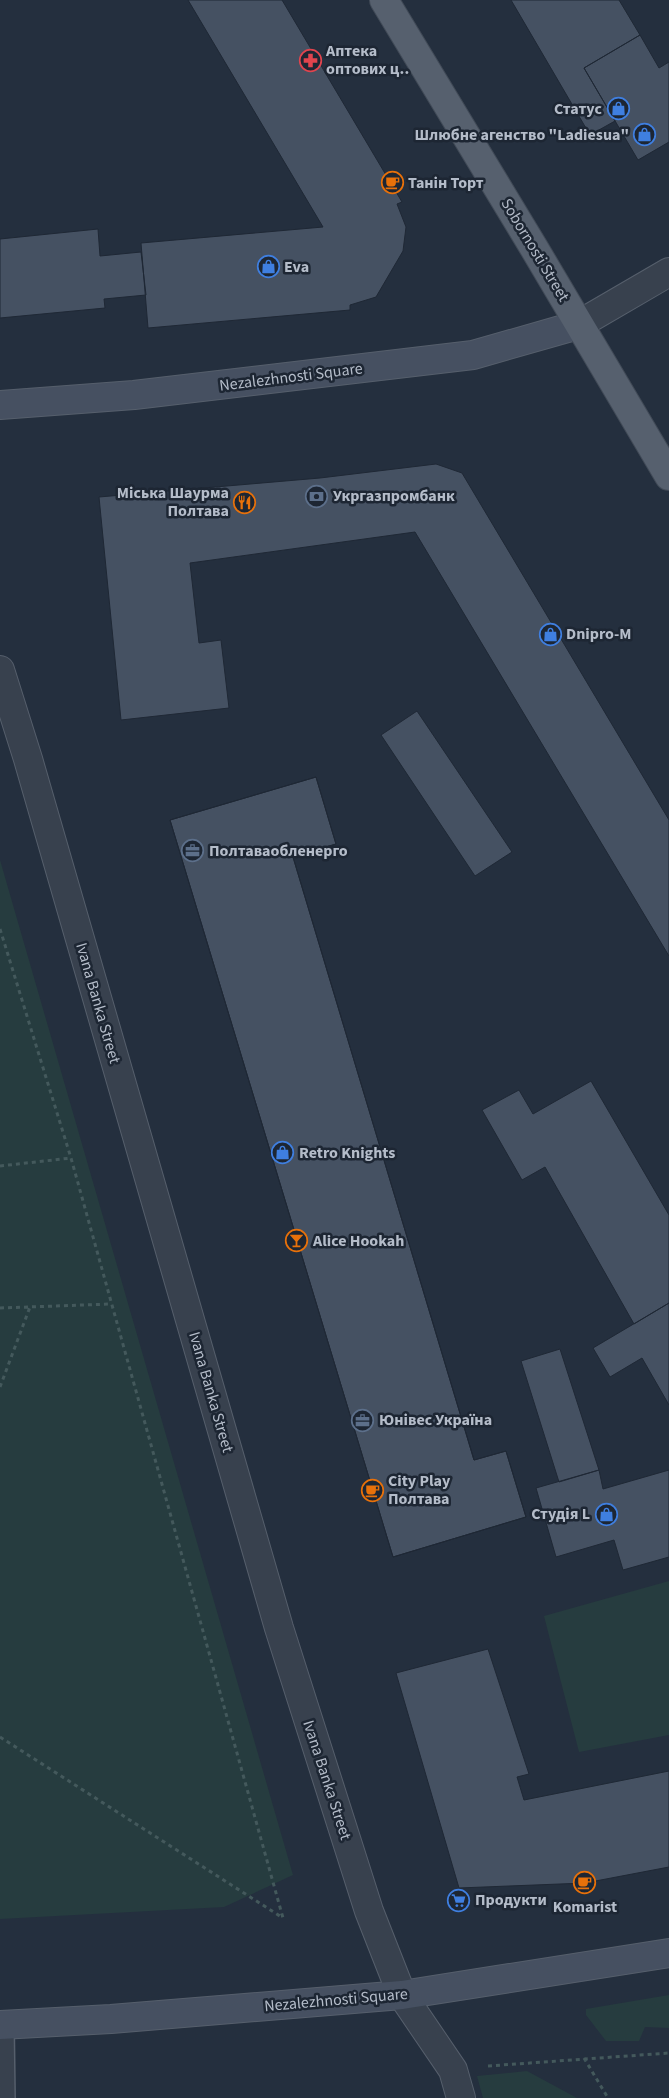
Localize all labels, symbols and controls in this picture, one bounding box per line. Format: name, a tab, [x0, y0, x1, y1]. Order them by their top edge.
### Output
place label: Аптека оптових ц..	[325, 40, 409, 80]
pharmacy icon: Аптека оптових ц..	[298, 48, 322, 72]
shop icon: Статус	[606, 97, 630, 121]
place label: Статус	[554, 98, 603, 120]
shop icon: Шлюбне агенство "Ladiesua"	[633, 123, 657, 147]
place label: Шлюбне агенство "Ladiesua"	[415, 124, 629, 146]
cafe icon: Танін Торт	[380, 171, 404, 195]
place label: Танін Торт	[408, 172, 484, 194]
street label: Sobornosti Street	[496, 194, 575, 306]
shop icon: Eva	[256, 255, 280, 279]
place label: Eva	[284, 256, 309, 278]
street label: Nezalezhnosti Square	[218, 357, 364, 397]
place label: Міська Шаурма Полтава	[117, 482, 229, 522]
bank icon: Укргазпромбанк	[305, 484, 329, 508]
place label: Укргазпромбанк	[333, 485, 455, 507]
restaurant icon: Міська Шаурма Полтава	[233, 490, 257, 514]
shop icon: Dnipro-M	[538, 622, 562, 646]
place label: Dnipro-M	[566, 623, 632, 645]
office icon: Полтаваобленерго	[181, 839, 205, 863]
place label: Полтаваобленерго	[209, 840, 348, 862]
street label: Ivana Banka Street	[70, 940, 126, 1067]
shop icon: Retro Knights	[271, 1141, 295, 1165]
place label: Retro Knights	[299, 1142, 395, 1164]
bar icon: Alice Hookah	[285, 1229, 309, 1253]
place label: Alice Hookah	[312, 1230, 404, 1252]
street label: Ivana Banka Street	[183, 1329, 239, 1456]
office icon: Юнівес Україна	[351, 1408, 375, 1432]
place label: Юнівес Україна	[379, 1409, 492, 1431]
place label: City Play Полтава	[388, 1470, 451, 1510]
cafe icon: City Play Полтава	[360, 1478, 384, 1502]
shop icon: Студія L	[594, 1502, 618, 1526]
place label: Студія L	[531, 1503, 590, 1525]
street label: Ivana Banka Street	[297, 1717, 357, 1843]
cafe icon: Komarist	[573, 1871, 597, 1895]
supermarket icon: Продукти	[447, 1888, 471, 1912]
place label: Продукти	[475, 1889, 547, 1911]
place label: Komarist	[553, 1896, 617, 1918]
street label: Nezalezhnosti Square	[263, 1983, 409, 2017]

